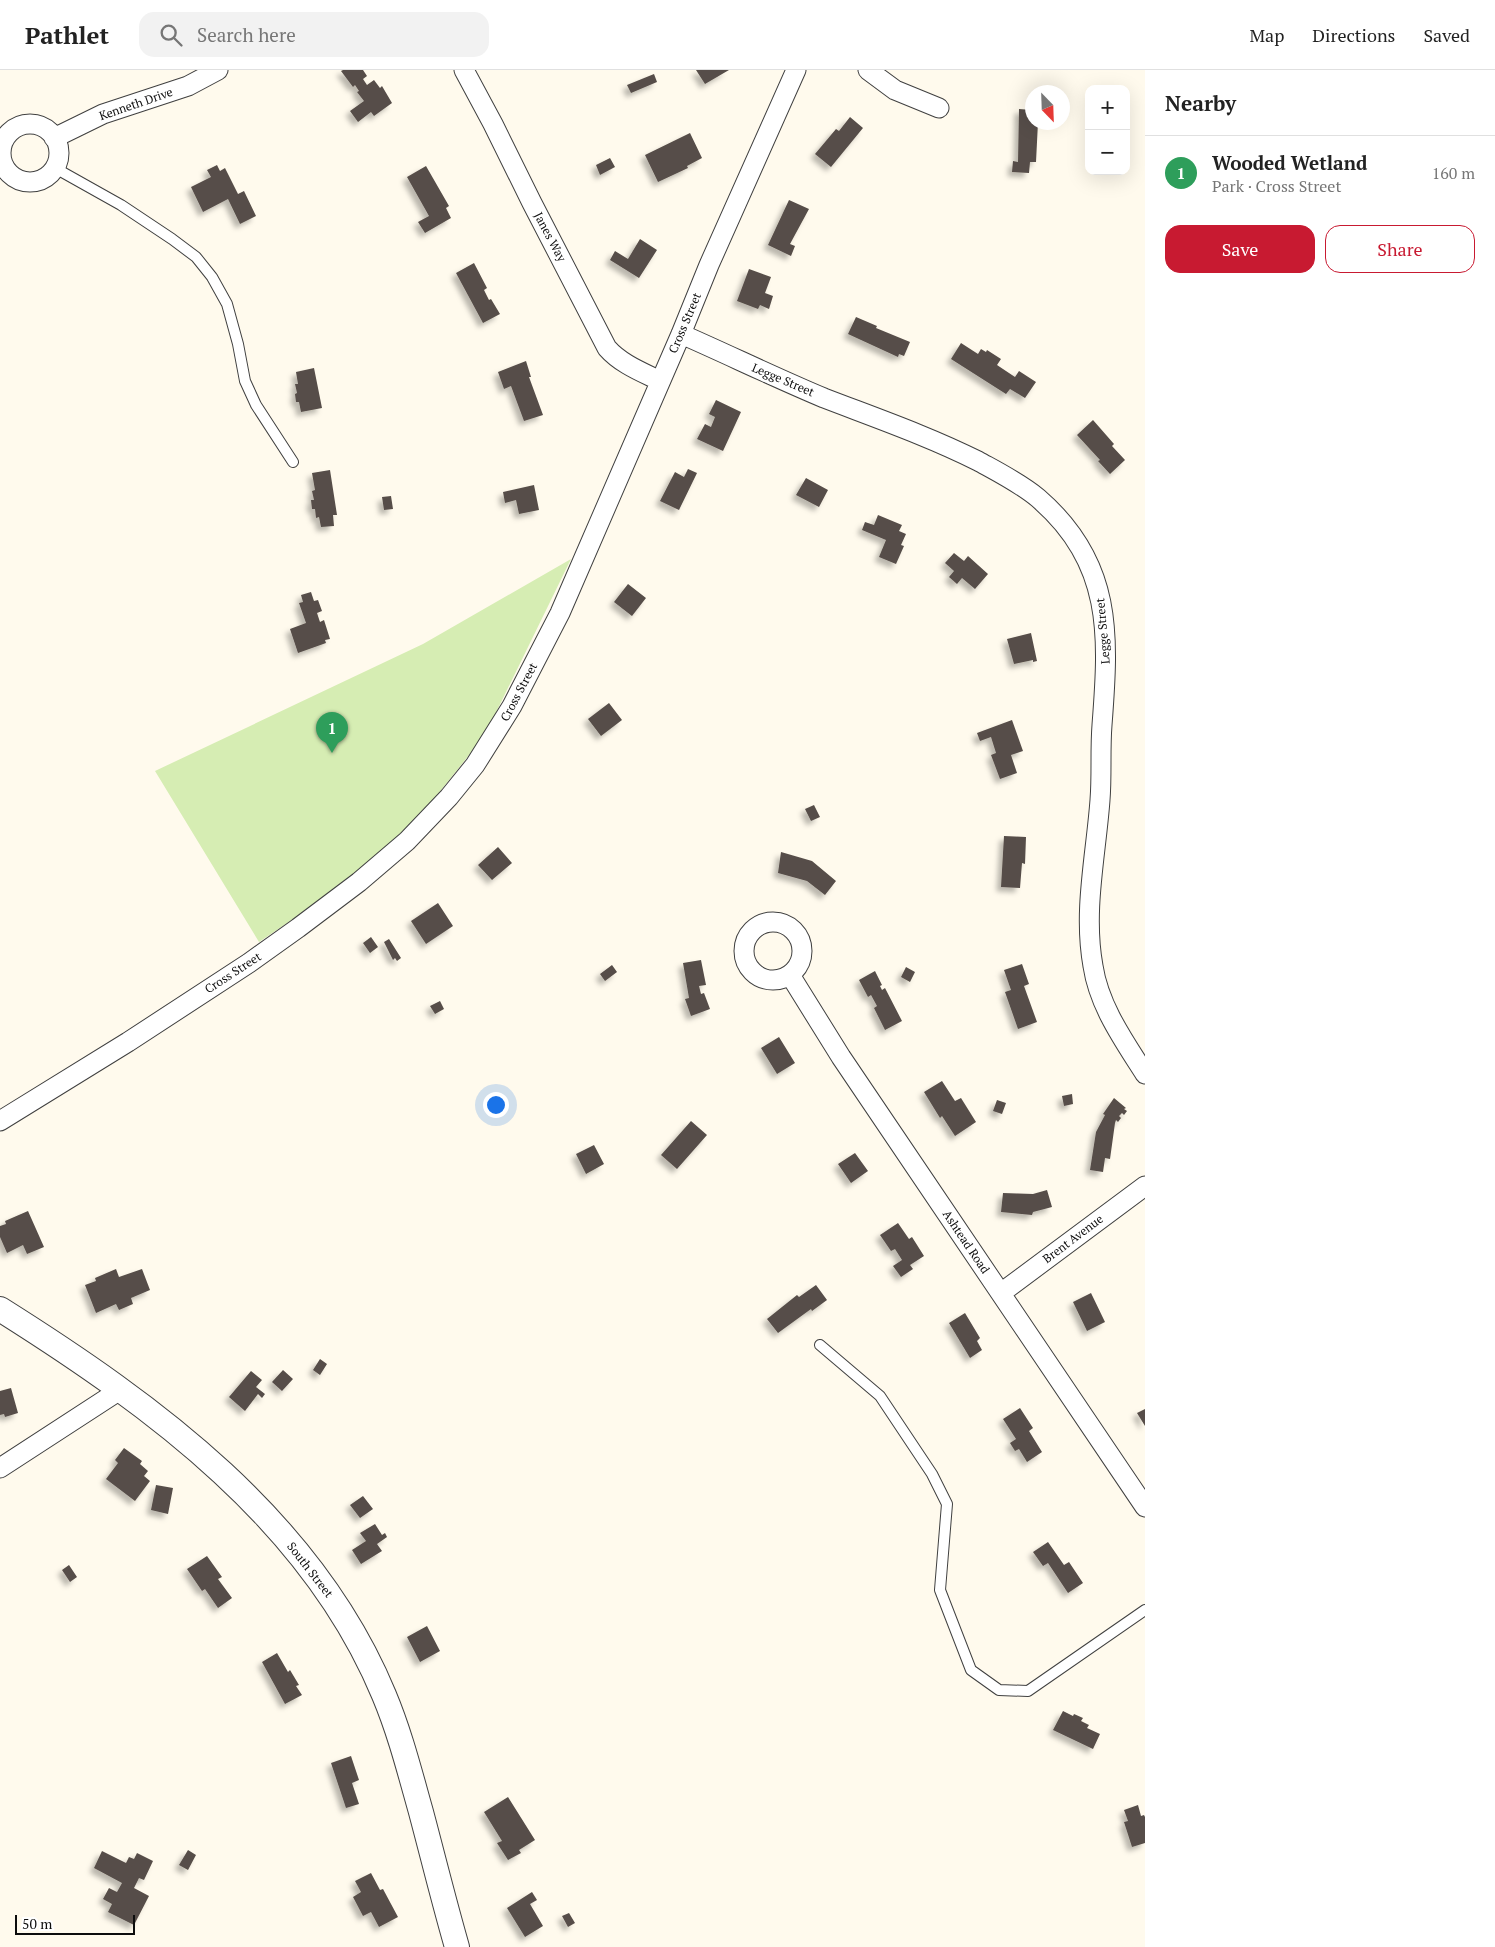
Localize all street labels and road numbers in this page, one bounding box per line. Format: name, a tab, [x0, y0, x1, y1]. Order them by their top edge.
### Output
street label: Kenneth Drive	[97, 84, 174, 123]
street label: Janes Way	[531, 209, 570, 265]
street label: Cross Street	[665, 290, 704, 355]
street label: Legge Street	[750, 360, 817, 400]
street label: Legge Street	[1092, 597, 1113, 665]
street label: Cross Street	[497, 659, 541, 724]
street label: Cross Street	[202, 948, 264, 996]
street label: Ashtead Road	[940, 1207, 993, 1277]
street label: Brent Avenue	[1040, 1211, 1106, 1266]
street label: South Street	[284, 1539, 337, 1601]

